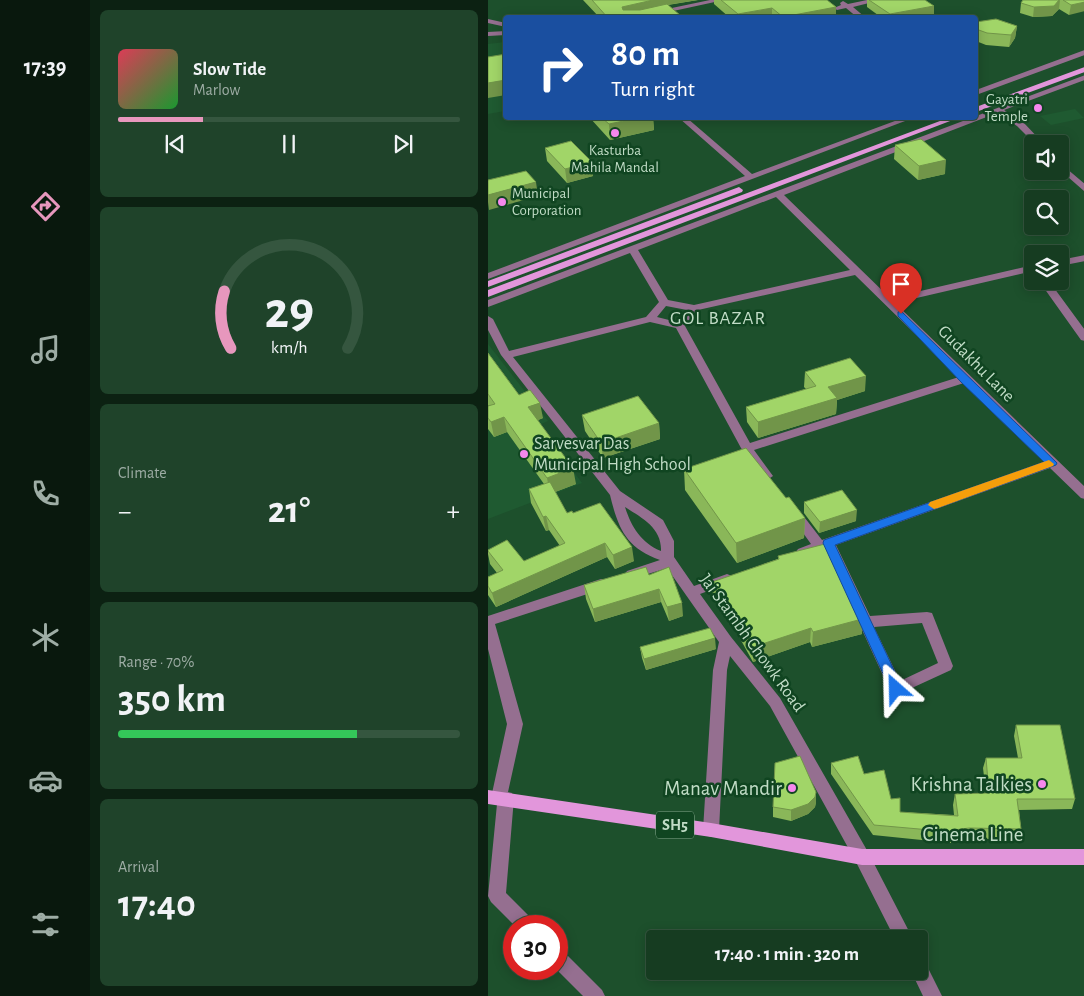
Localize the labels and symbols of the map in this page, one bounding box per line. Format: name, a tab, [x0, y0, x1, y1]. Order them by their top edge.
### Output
place label: Gayatri Temple	[984, 92, 1028, 124]
marker: Gayatri Temple	[1032, 102, 1044, 114]
marker: Kasturba Mahila Mandal	[609, 127, 621, 139]
place label: Kasturba Mahila Mandal	[571, 143, 659, 175]
place label: Municipal Corporation	[512, 186, 581, 218]
marker: Municipal Corporation	[496, 196, 508, 208]
pin	[880, 263, 922, 314]
district label: GOL BAZAR	[670, 309, 766, 328]
street label: Gudakhu Lane	[934, 322, 1018, 406]
place label: Sarvesvar Das Municipal High School	[534, 435, 691, 474]
marker: Sarvesvar Das Municipal High School	[518, 448, 530, 460]
street label: Jai Stambh Chowk Road	[696, 571, 808, 715]
position arrow	[869, 662, 921, 714]
place label: Krishna Talkies	[910, 774, 1032, 795]
place label: Manav Mandir	[664, 778, 782, 799]
marker: Krishna Talkies	[1036, 778, 1048, 790]
marker: Manav Mandir	[786, 782, 798, 794]
road number: SH5	[656, 812, 694, 838]
street label: Cinema Line	[923, 824, 1023, 845]
speed limit sign: 30	[503, 915, 568, 980]

